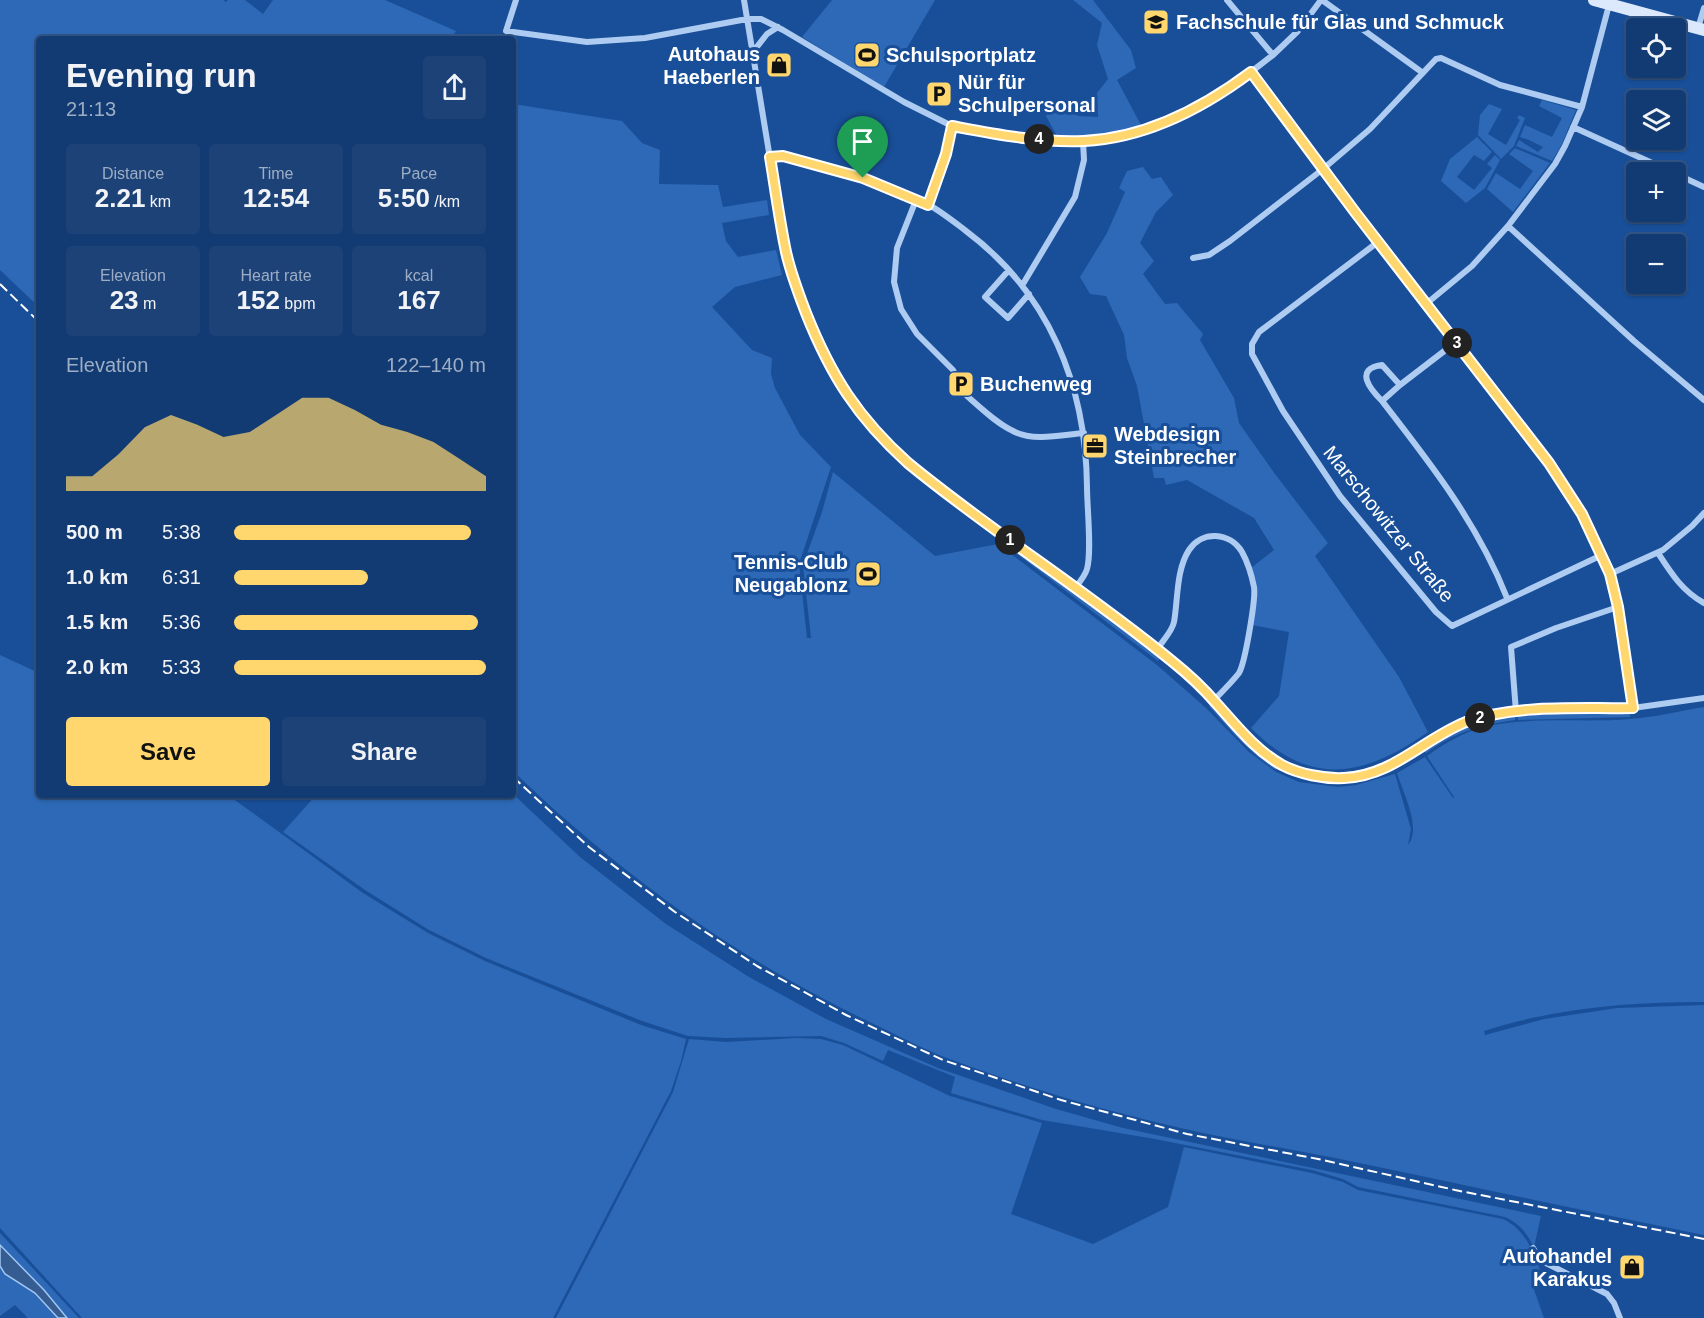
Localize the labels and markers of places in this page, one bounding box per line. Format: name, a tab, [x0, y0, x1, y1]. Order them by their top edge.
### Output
school or university icon: Fachschule für Glas und Schmuck	[1141, 7, 1171, 37]
place label: Fachschule für Glas und Schmuck	[1176, 11, 1505, 33]
sports icon: Schulsportplatz	[852, 40, 882, 70]
place label: Autohaus Haeberlen	[663, 43, 760, 88]
place label: Schulsportplatz	[886, 44, 1036, 66]
shop icon: Autohaus Haeberlen	[764, 50, 794, 80]
place label: Nür für Schulpersonal	[958, 71, 1096, 116]
parking icon: Nür für Schulpersonal	[924, 79, 954, 109]
pin	[837, 116, 888, 178]
pin: 4	[1024, 124, 1054, 154]
pin: 3	[1442, 328, 1472, 358]
parking icon: Buchenweg	[946, 369, 976, 399]
place label: Buchenweg	[980, 373, 1092, 395]
place label: Webdesign Steinbrecher	[1114, 423, 1236, 468]
office icon: Webdesign Steinbrecher	[1080, 431, 1110, 461]
pin: 1	[995, 525, 1025, 555]
place label: Tennis-Club Neugablonz	[734, 551, 848, 596]
sports icon: Tennis-Club Neugablonz	[853, 559, 883, 589]
pin: 2	[1465, 703, 1495, 733]
place label: Autohandel Karakus	[1502, 1245, 1612, 1290]
shop icon: Autohandel Karakus	[1617, 1252, 1647, 1282]

